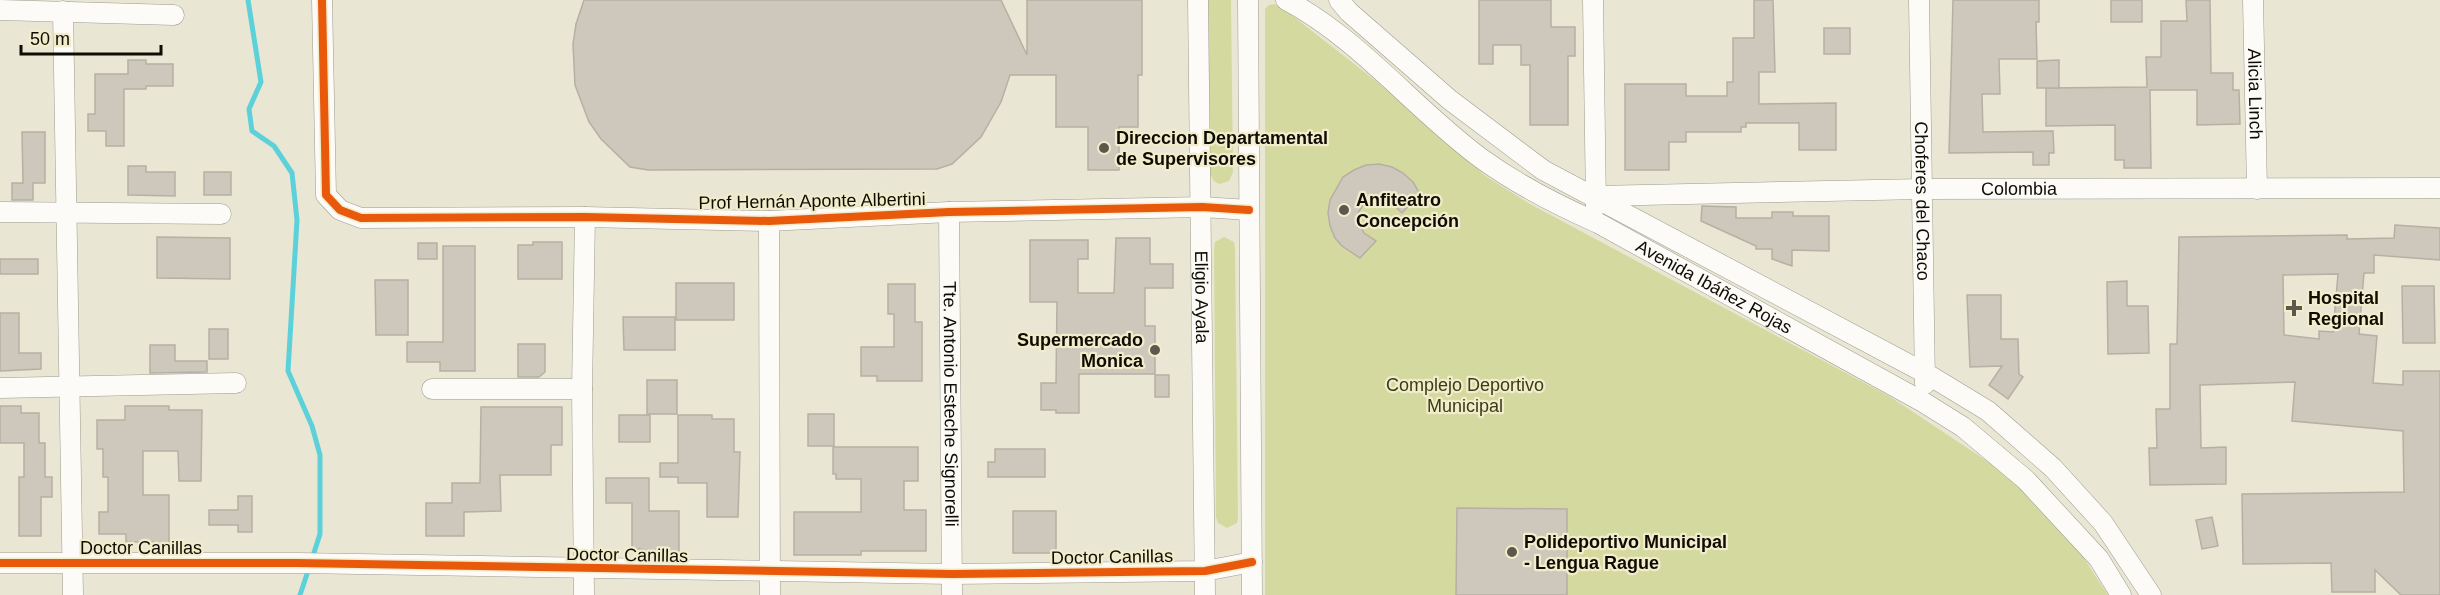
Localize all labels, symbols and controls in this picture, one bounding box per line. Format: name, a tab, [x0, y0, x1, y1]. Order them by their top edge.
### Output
scale bar	[21, 18, 160, 56]
text: 50 m	[30, 29, 70, 49]
street label: Alicia Linch	[2244, 48, 2266, 140]
street label: Choferes del Chaco	[1911, 121, 1933, 281]
place label: Direccion Departamental de Supervisores	[1116, 128, 1328, 169]
marker: Direccion Departamental de Supervisores	[1097, 141, 1111, 155]
street label: Colombia	[1981, 179, 2058, 199]
street label: Prof Hernán Aponte Albertini	[698, 189, 926, 213]
place label: Anfiteatro Concepción	[1356, 190, 1459, 231]
marker: Anfiteatro Concepción	[1337, 203, 1351, 217]
street label: Avenida Ibáñez Rojas	[1632, 236, 1795, 338]
street label: Eligio Ayala	[1191, 250, 1212, 344]
street label: Tte. Antonio Esteche Signorelli	[940, 281, 961, 527]
place label: Hospital Regional	[2308, 288, 2384, 329]
marker: Hospital Regional	[2285, 299, 2303, 317]
place label: Supermercado Monica	[1017, 330, 1144, 371]
marker: Supermercado Monica	[1148, 343, 1162, 357]
park label: Complejo Deportivo Municipal	[1386, 375, 1544, 416]
place label: Polideportivo Municipal - Lengua Rague	[1524, 532, 1727, 573]
street label: Doctor Canillas	[80, 538, 202, 558]
street label: Doctor Canillas	[566, 544, 688, 566]
marker: Polideportivo Municipal - Lengua Rague	[1505, 545, 1519, 559]
street label: Doctor Canillas	[1051, 546, 1173, 568]

